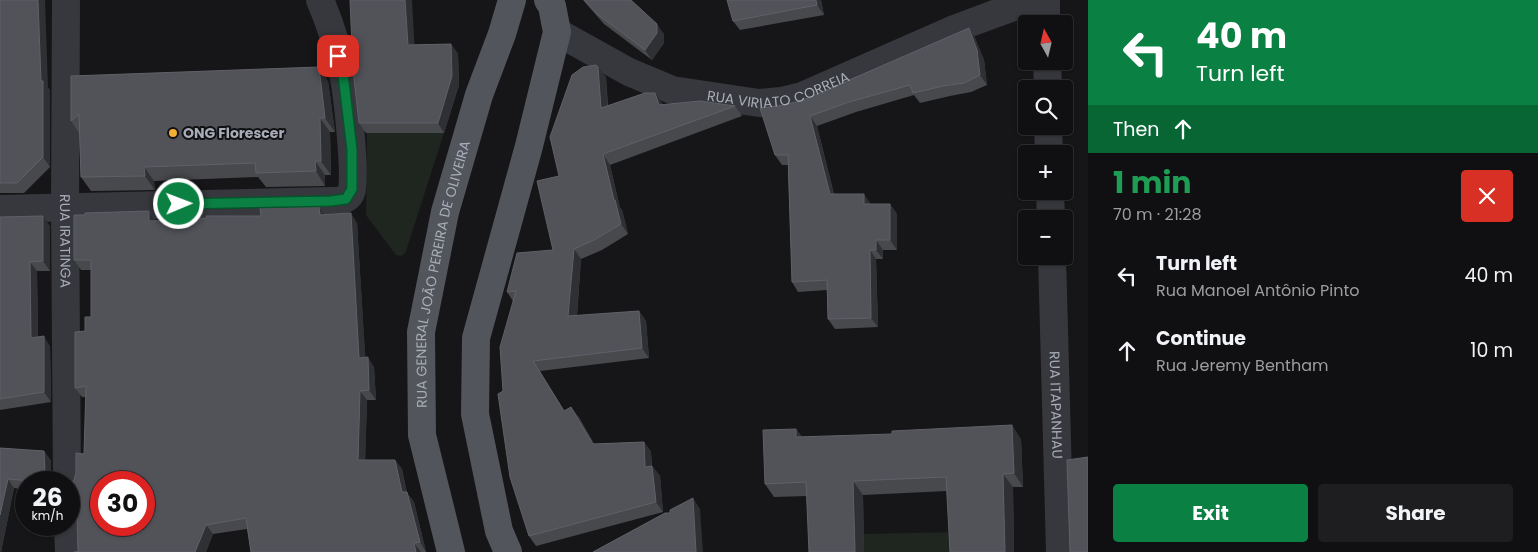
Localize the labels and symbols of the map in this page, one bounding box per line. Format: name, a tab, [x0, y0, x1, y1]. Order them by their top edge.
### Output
north arrow	[1018, 15, 1072, 70]
pin	[317, 35, 359, 77]
street label: RUA VIRIATO CORREIA	[706, 66, 852, 113]
place label: ONG Florescer	[183, 123, 284, 143]
marker: ONG Florescer	[167, 127, 179, 139]
street label: RUA GENERAL JOÃO PEREIRA DE OLIVEIRA	[411, 138, 475, 408]
position arrow	[152, 177, 204, 229]
street label: RUA IRATINGA	[55, 194, 76, 288]
street label: RUA ITAPANHAU	[1045, 351, 1067, 459]
speed limit sign: 30	[90, 471, 155, 536]

